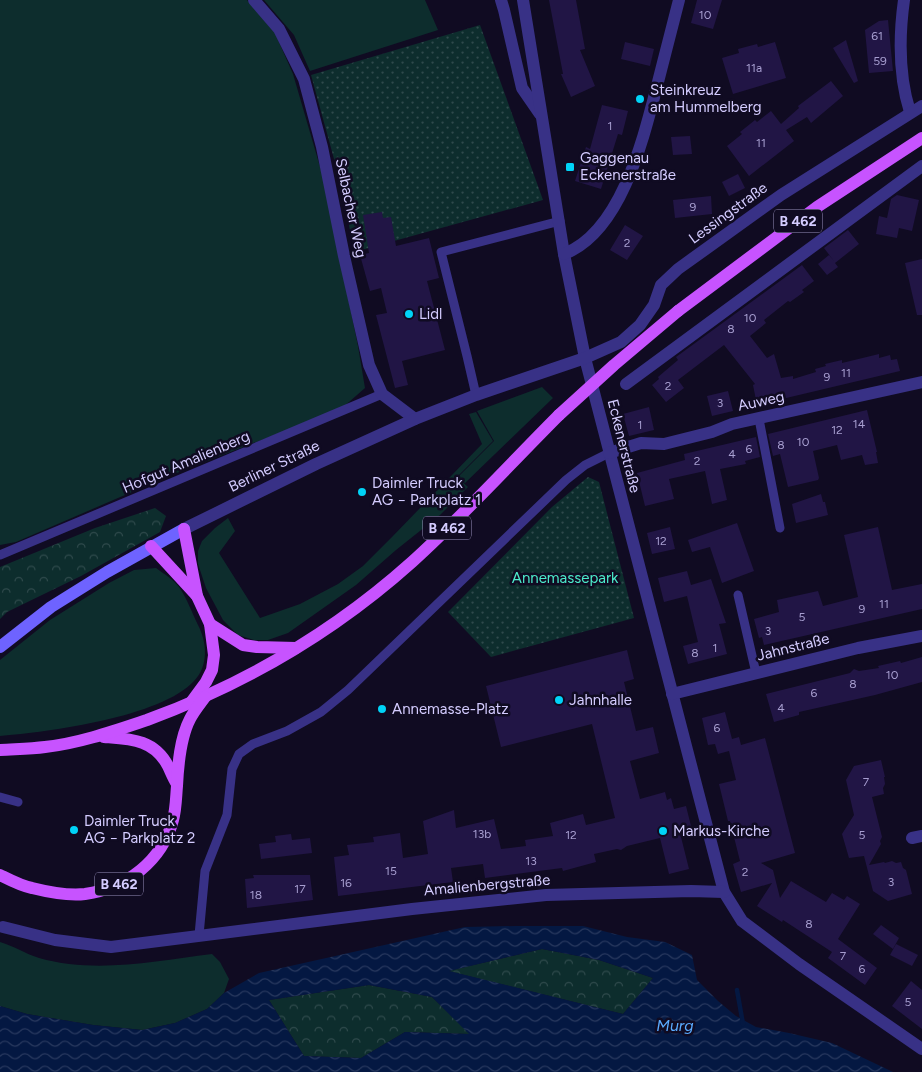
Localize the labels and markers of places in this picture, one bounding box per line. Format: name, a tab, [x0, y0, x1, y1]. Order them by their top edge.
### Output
place label: Steinkreuz am Hummelberg	[650, 81, 762, 116]
marker: Steinkreuz am Hummelberg	[634, 93, 646, 105]
place label: Gaggenau Eckenerstraße	[580, 149, 676, 184]
marker: Gaggenau Eckenerstraße	[564, 161, 576, 173]
place label: Lidl	[419, 305, 442, 323]
marker: Lidl	[403, 308, 415, 320]
place label: Daimler Truck AG − Parkplatz 1	[372, 474, 481, 509]
marker: Daimler Truck AG − Parkplatz 1	[356, 486, 368, 498]
place label: Jahnhalle	[569, 691, 632, 709]
marker: Jahnhalle	[553, 694, 565, 706]
place label: Annemasse-Platz	[392, 700, 509, 718]
marker: Annemasse-Platz	[376, 703, 388, 715]
place label: Daimler Truck AG − Parkplatz 2	[84, 812, 195, 847]
place label: Markus-Kirche	[673, 822, 770, 840]
marker: Daimler Truck AG − Parkplatz 2	[68, 824, 80, 836]
marker: Markus-Kirche	[657, 825, 669, 837]

